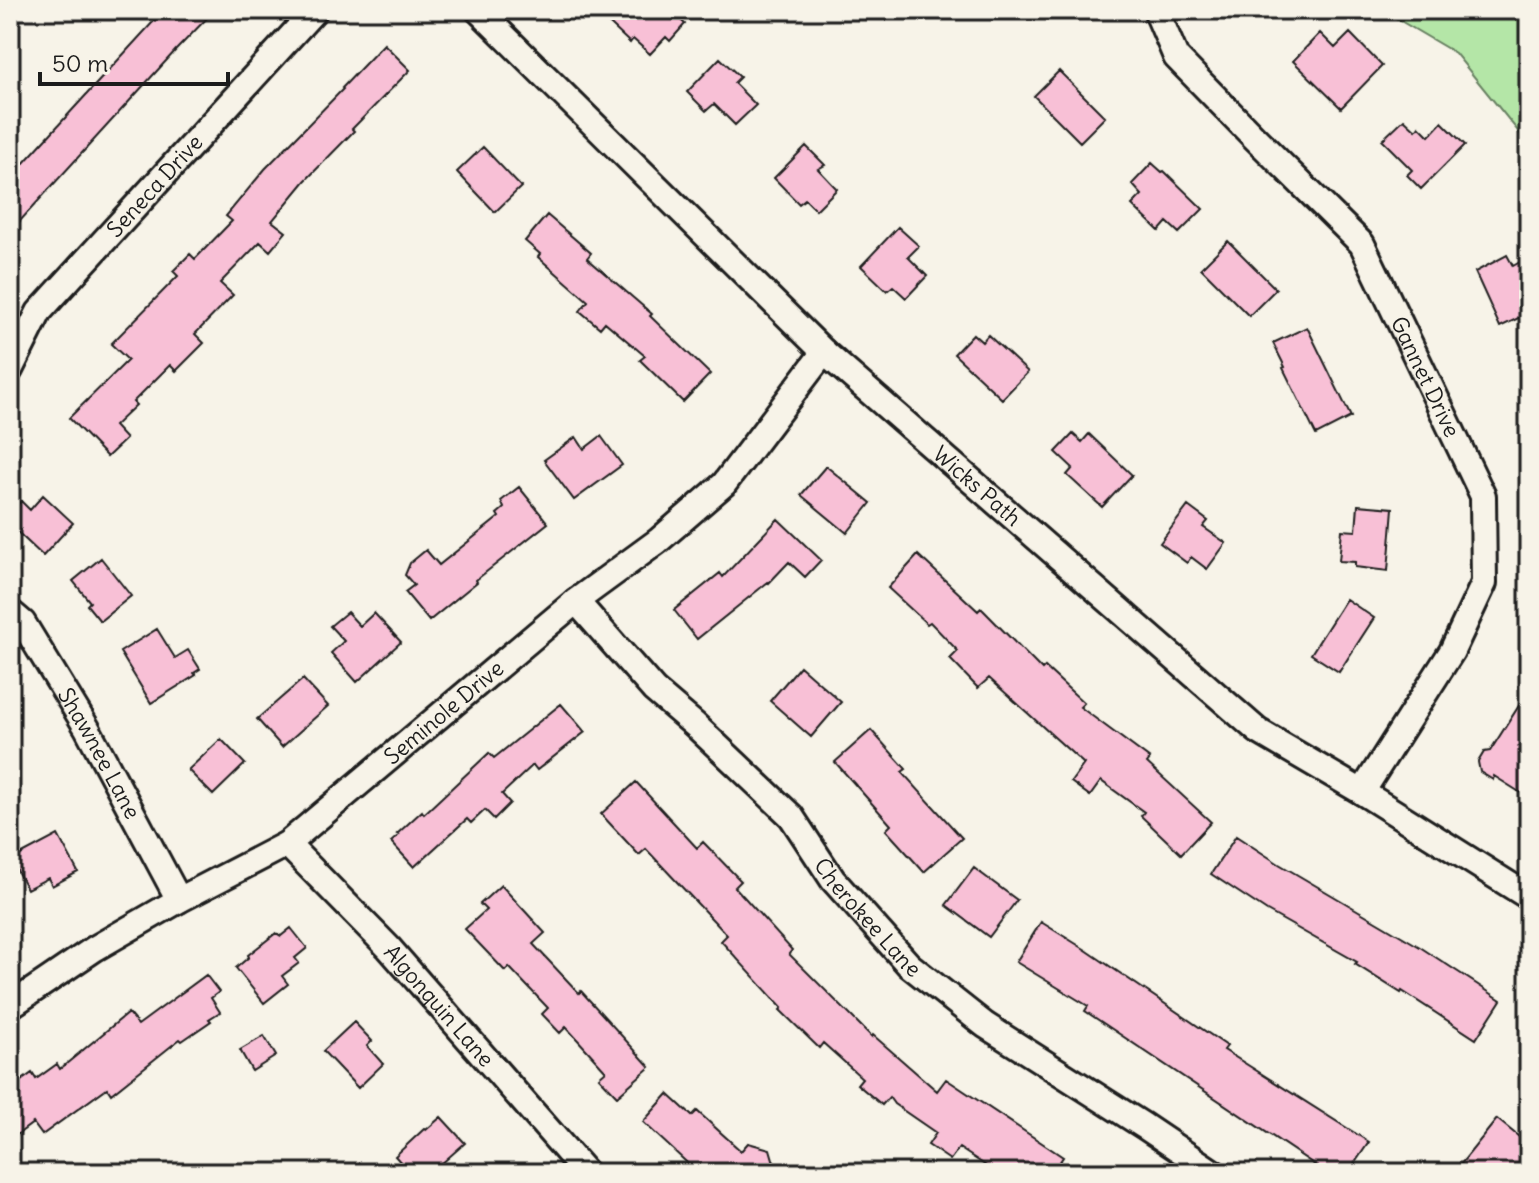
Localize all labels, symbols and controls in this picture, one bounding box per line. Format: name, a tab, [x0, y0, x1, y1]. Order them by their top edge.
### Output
scale bar	[40, 36, 228, 86]
text: 50 m	[52, 48, 108, 78]
street label: Seneca Drive	[100, 128, 209, 243]
street label: Gannet Drive	[1385, 312, 1467, 442]
street label: Wicks Path	[927, 440, 1027, 532]
street label: Seminole Drive	[378, 654, 509, 770]
street label: Shawnee Lane	[52, 682, 147, 823]
street label: Cherokee Lane	[808, 853, 927, 983]
street label: Algonquin Lane	[378, 938, 500, 1072]

